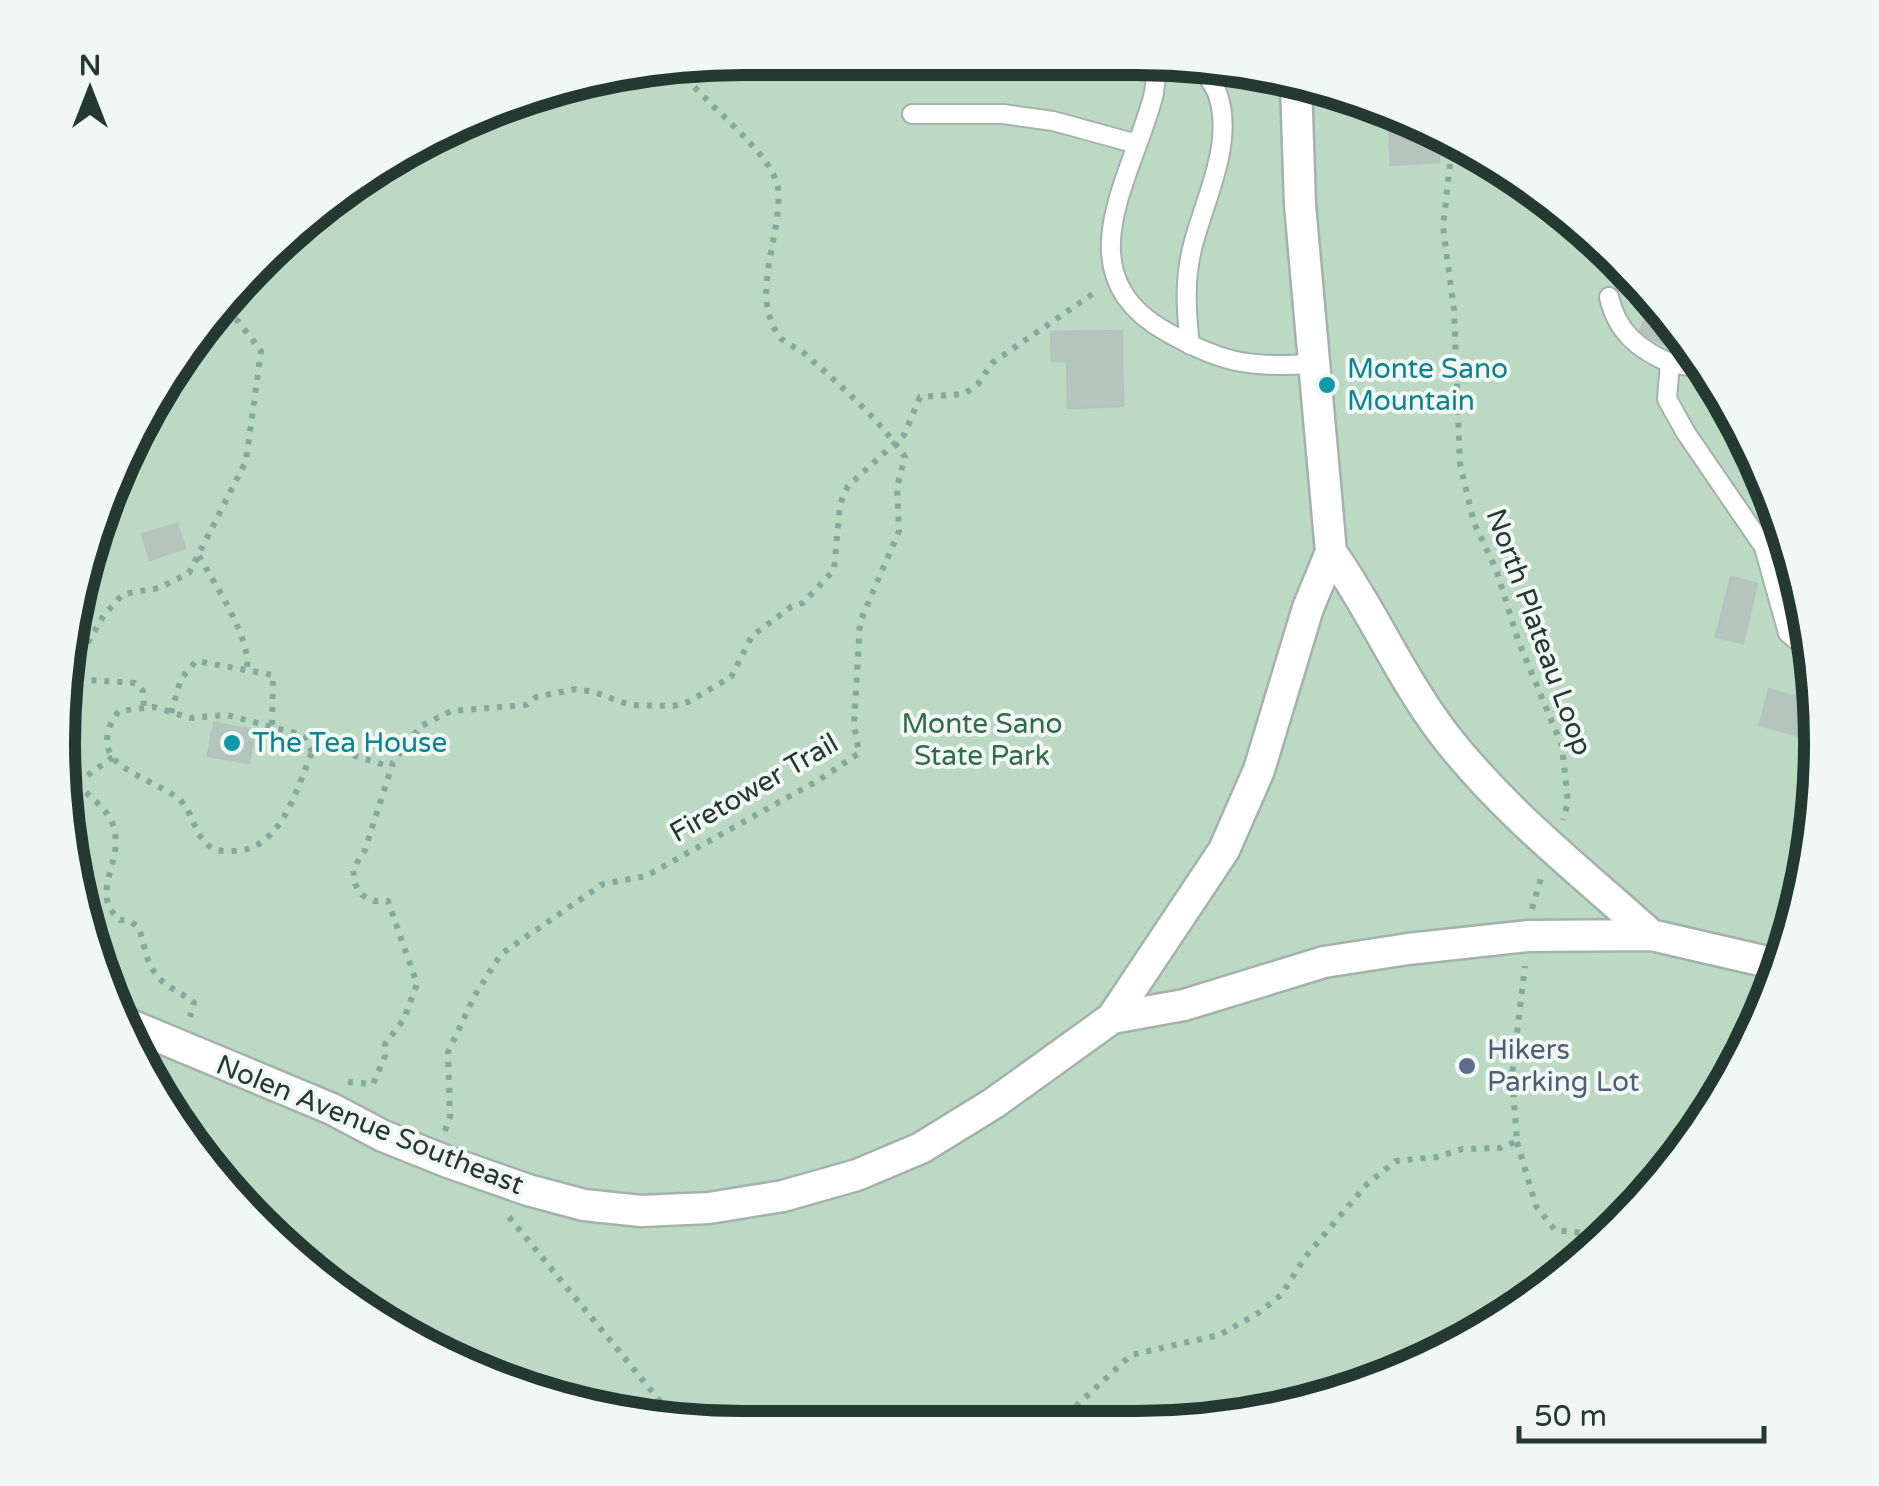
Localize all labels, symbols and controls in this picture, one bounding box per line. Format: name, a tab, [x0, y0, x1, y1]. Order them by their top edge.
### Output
north arrow	[40, 40, 140, 140]
text: N	[79, 49, 101, 83]
place label: Monte Sano Mountain	[1347, 352, 1508, 418]
marker: Monte Sano Mountain	[1316, 374, 1338, 396]
street label: North Plateau Loop	[1479, 504, 1599, 760]
park label: Monte Sano State Park	[901, 707, 1063, 773]
place label: The Tea House	[252, 726, 447, 760]
street label: Firetower Trail	[664, 726, 844, 850]
marker: The Tea House	[221, 732, 243, 754]
place label: Hikers Parking Lot	[1487, 1033, 1640, 1099]
street label: Nolen Avenue Southeast	[211, 1048, 529, 1202]
marker: Hikers Parking Lot	[1456, 1055, 1478, 1077]
scale bar	[1519, 1381, 1764, 1443]
text: 50 m	[1534, 1398, 1607, 1435]

